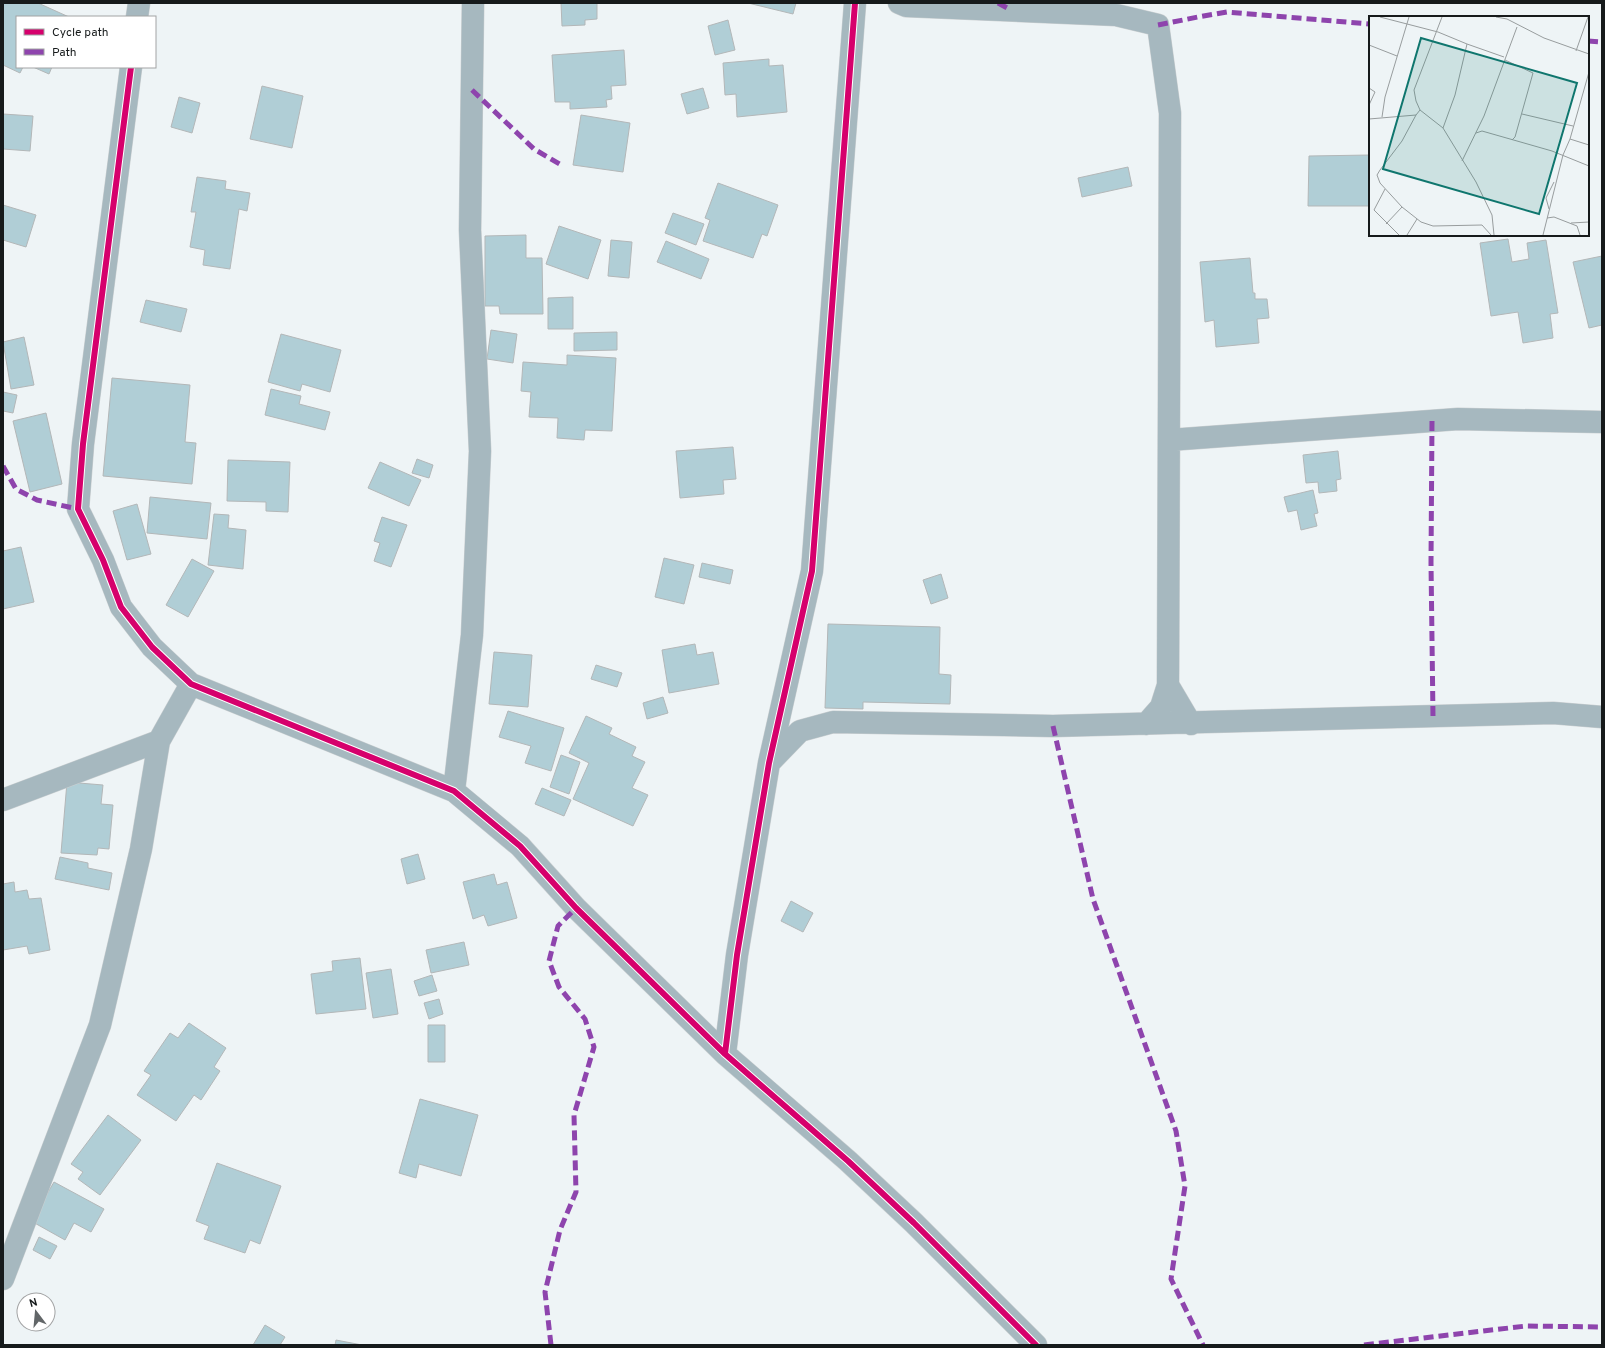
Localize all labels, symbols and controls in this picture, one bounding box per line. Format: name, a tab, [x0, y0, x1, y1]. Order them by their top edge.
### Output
legend	[16, 16, 156, 68]
inset map	[1369, 16, 1589, 236]
text: Cycle path	[52, 25, 109, 41]
text: Path	[52, 45, 77, 61]
north arrow	[16, 1292, 56, 1332]
text: N	[28, 1296, 39, 1311]

